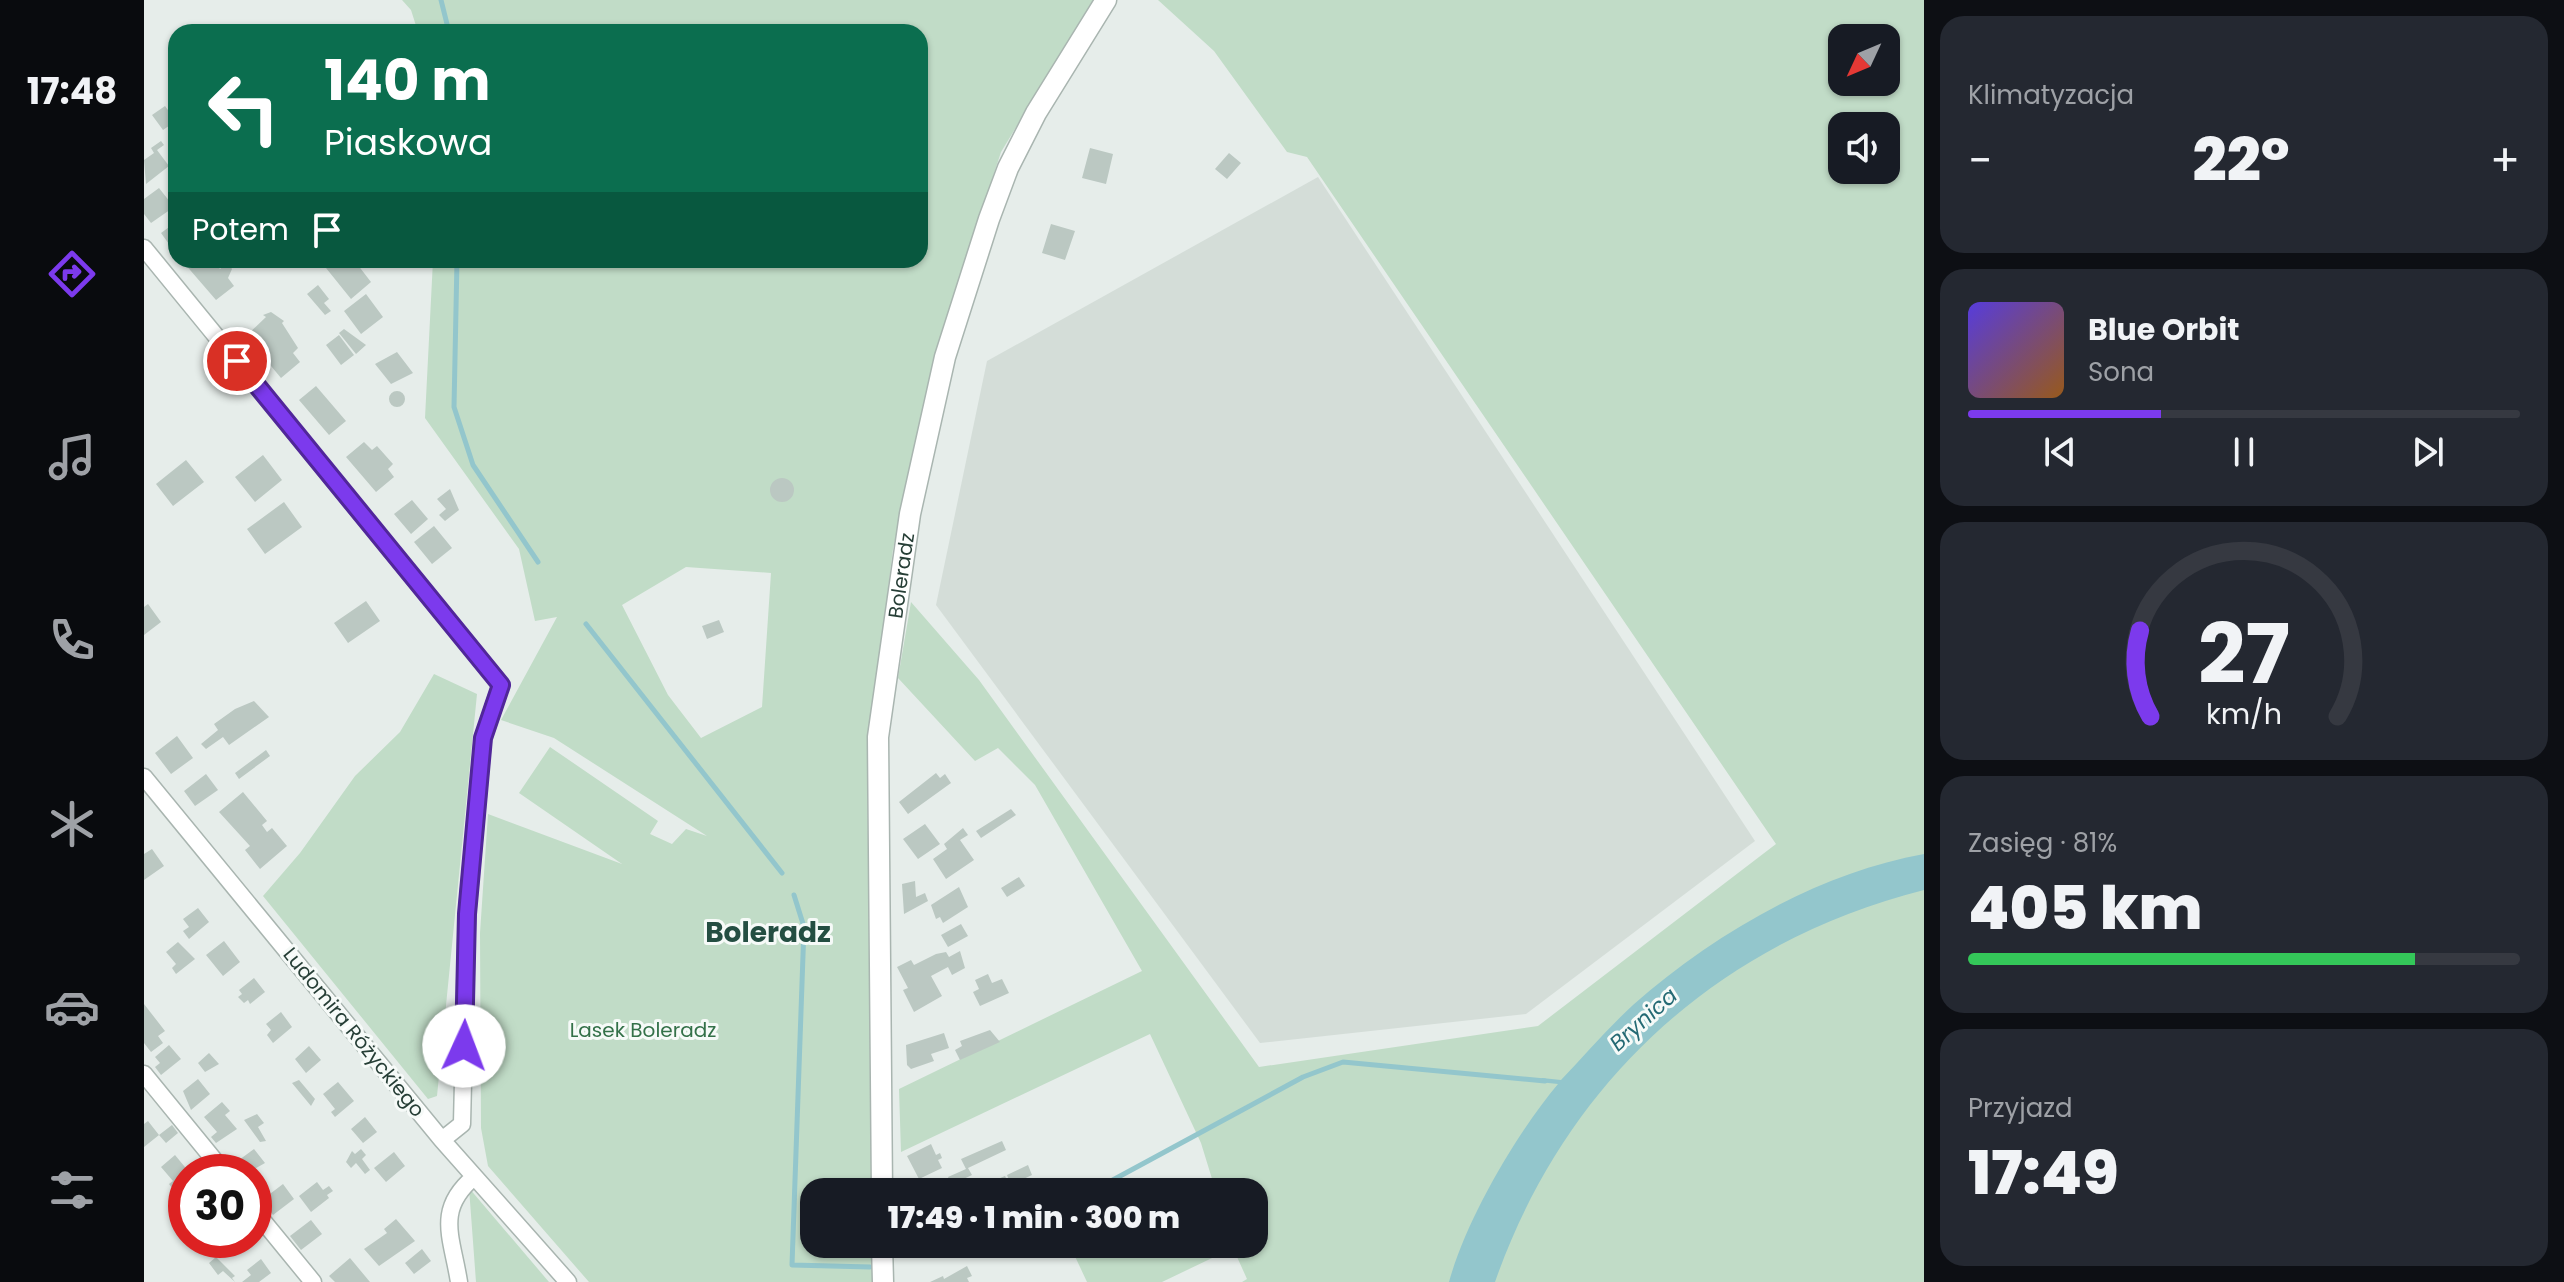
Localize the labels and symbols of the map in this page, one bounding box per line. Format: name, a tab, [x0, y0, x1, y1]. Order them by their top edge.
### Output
north arrow	[1828, 24, 1900, 96]
pin	[203, 327, 271, 395]
street label: Boleradz	[881, 531, 921, 620]
district label: Boleradz	[705, 913, 831, 952]
street label: Ludomira Różyckiego	[277, 941, 431, 1123]
water label: Brynica	[1603, 980, 1684, 1058]
position arrow	[422, 1004, 506, 1088]
park label: Lasek Boleradz	[570, 1016, 716, 1044]
speed limit sign: 30	[168, 1154, 272, 1258]

